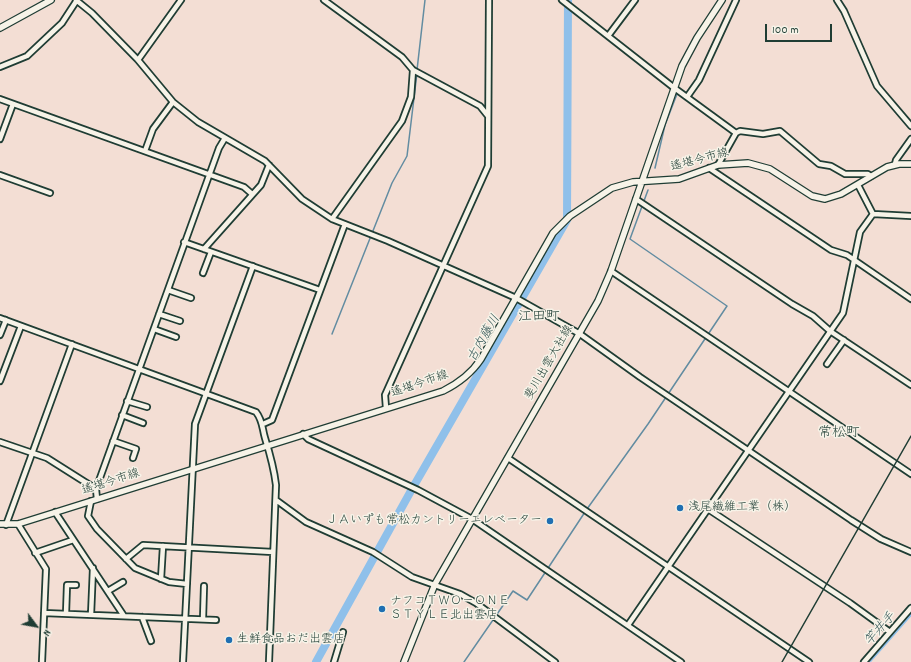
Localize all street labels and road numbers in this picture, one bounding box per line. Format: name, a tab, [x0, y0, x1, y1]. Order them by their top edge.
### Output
street label: 遙堪今市線	[669, 146, 731, 176]
street label: 斐川出雲大社線	[523, 323, 577, 403]
street label: 遙堪今市線	[389, 368, 451, 402]
street label: 遙堪今市線	[80, 467, 142, 499]

